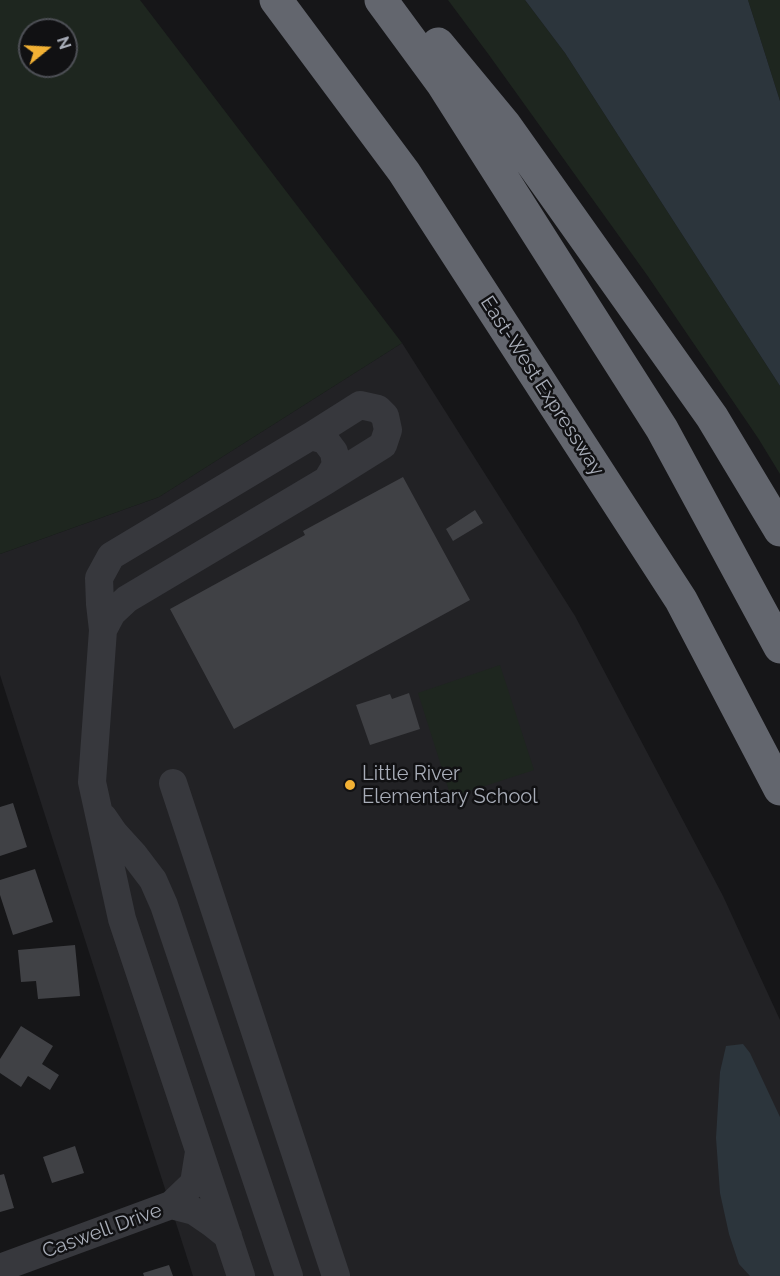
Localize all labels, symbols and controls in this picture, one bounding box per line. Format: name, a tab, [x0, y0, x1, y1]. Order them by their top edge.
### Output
north arrow	[18, 18, 78, 78]
text: N	[53, 34, 75, 52]
street label: East-West Expressway	[475, 292, 609, 480]
place label: Little River Elementary School	[362, 762, 538, 809]
marker: Little River Elementary School	[343, 778, 357, 792]
street label: Caswell Drive	[39, 1198, 165, 1264]

